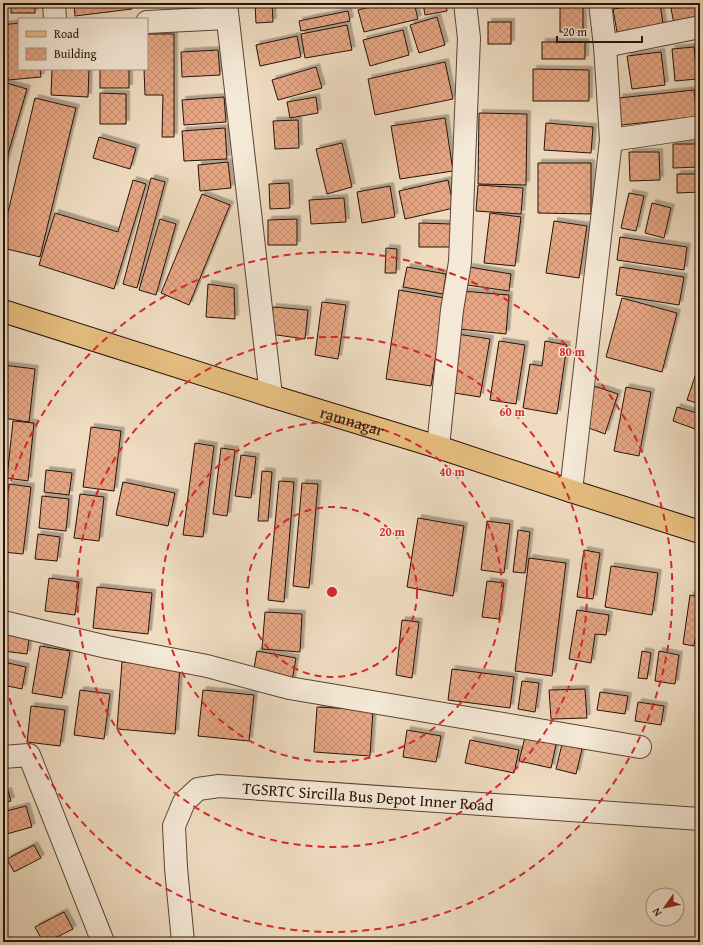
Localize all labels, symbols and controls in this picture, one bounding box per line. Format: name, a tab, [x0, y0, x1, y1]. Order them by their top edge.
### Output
legend	[18, 18, 148, 70]
scale bar	[557, 18, 642, 44]
text: 20 m	[563, 23, 587, 40]
text: Road	[54, 25, 80, 42]
text: Building	[54, 45, 97, 62]
text: 80 m	[559, 343, 585, 360]
street label: ramnagar	[317, 400, 387, 442]
text: 60 m	[499, 403, 525, 420]
text: 40 m	[439, 463, 465, 480]
text: 20 m	[379, 523, 405, 540]
centre of rings	[325, 585, 339, 599]
street label: TGSRTC Sircilla Bus Depot Inner Road	[242, 776, 495, 817]
north arrow	[645, 887, 685, 927]
text: N	[648, 904, 665, 920]

